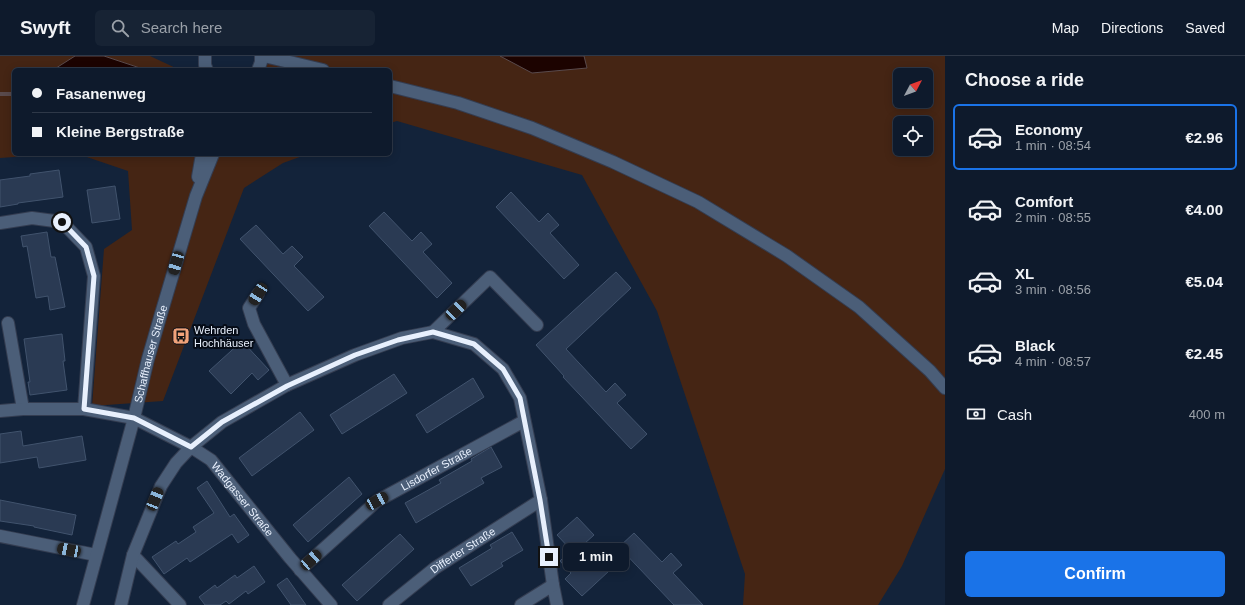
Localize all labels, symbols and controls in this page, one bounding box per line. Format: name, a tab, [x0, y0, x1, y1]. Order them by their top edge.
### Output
search box	[95, 10, 375, 46]
text: Swyft	[20, 17, 71, 38]
icon: search	[109, 17, 131, 39]
text: Search here	[141, 19, 222, 36]
text: Map	[1052, 20, 1079, 36]
text: Directions	[1101, 20, 1163, 36]
text: Saved	[1185, 20, 1225, 36]
north arrow	[893, 68, 933, 108]
map controls	[893, 68, 933, 156]
text: Choose a ride	[965, 70, 1084, 90]
text: Fasanenweg	[56, 85, 146, 102]
button: locate	[893, 116, 933, 156]
icon: car	[967, 119, 1003, 155]
text: Economy	[1015, 121, 1083, 138]
text: Kleine Bergstraße	[56, 123, 184, 140]
text: €2.96	[1185, 129, 1223, 146]
text: 1 min · 08:54	[1015, 138, 1091, 153]
icon: car	[967, 191, 1003, 227]
text: Comfort	[1015, 193, 1073, 210]
text: €4.00	[1185, 201, 1223, 218]
text: 2 min · 08:55	[1015, 210, 1091, 225]
route start	[53, 213, 71, 231]
car	[167, 250, 185, 276]
icon: car	[967, 263, 1003, 299]
text: XL	[1015, 265, 1034, 282]
text: €5.04	[1185, 273, 1223, 290]
car	[246, 281, 270, 307]
text: 3 min · 08:56	[1015, 282, 1091, 297]
car	[443, 297, 469, 323]
street label: Schaffhauser Straße	[132, 304, 169, 404]
place label: Wehrden Hochhäuser	[194, 324, 254, 349]
bus stop icon: Wehrden Hochhäuser	[171, 326, 191, 346]
icon: car	[967, 335, 1003, 371]
text: Black	[1015, 337, 1055, 354]
text: €2.45	[1185, 345, 1223, 362]
text: 4 min · 08:57	[1015, 354, 1091, 369]
icon: cash	[965, 403, 987, 425]
text: Cash	[997, 406, 1032, 423]
text: 400 m	[1189, 407, 1225, 422]
street label: Lisdorfer Straße	[399, 445, 474, 493]
street label: Wadgasser Straße	[209, 460, 276, 539]
car	[145, 486, 165, 512]
car	[364, 490, 390, 512]
street label: Differter Straße	[428, 525, 498, 576]
car	[56, 542, 82, 558]
callout: 1 min	[563, 543, 629, 571]
car	[298, 548, 324, 572]
route end	[540, 548, 558, 566]
text: 1 min	[579, 549, 613, 564]
button: Confirm	[965, 551, 1225, 597]

